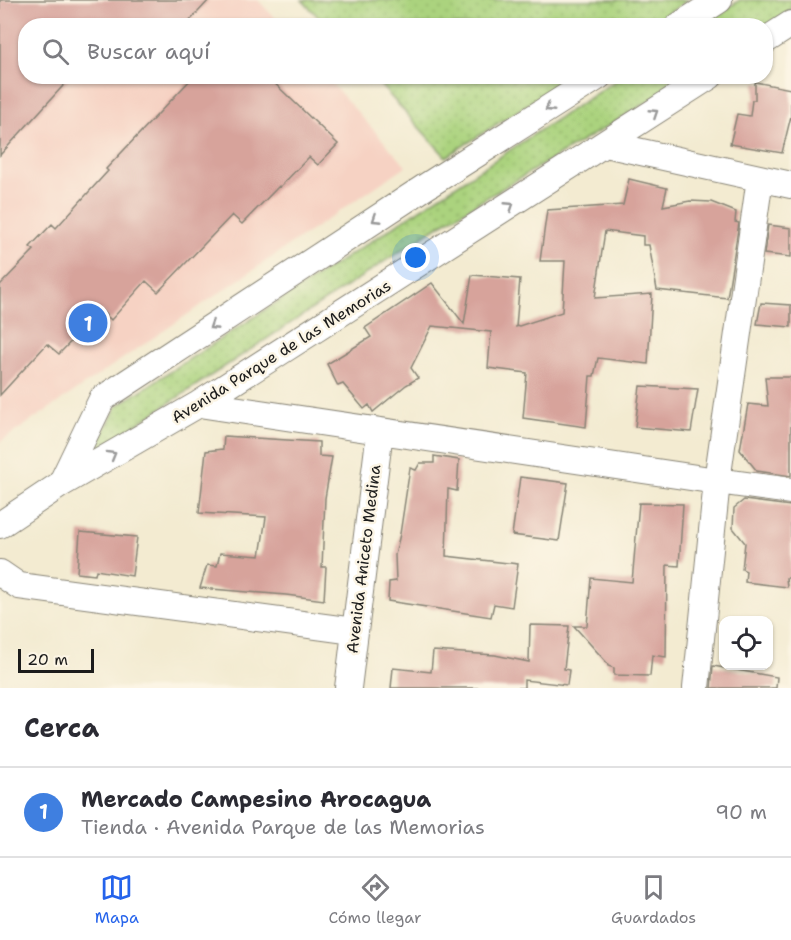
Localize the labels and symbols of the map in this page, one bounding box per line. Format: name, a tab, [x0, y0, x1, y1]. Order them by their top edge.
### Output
one-way arrow	[545, 101, 556, 112]
one-way arrow	[648, 108, 658, 120]
one-way arrow	[503, 202, 514, 213]
one-way arrow	[372, 212, 382, 224]
your location	[401, 243, 430, 272]
street label: Avenida Parque de las Memorias	[168, 275, 395, 428]
pin: 1	[68, 300, 107, 346]
one-way arrow	[209, 319, 220, 330]
one-way arrow	[105, 451, 116, 462]
street label: Avenida Aniceto Medina	[341, 463, 386, 655]
scale bar	[18, 646, 94, 674]

